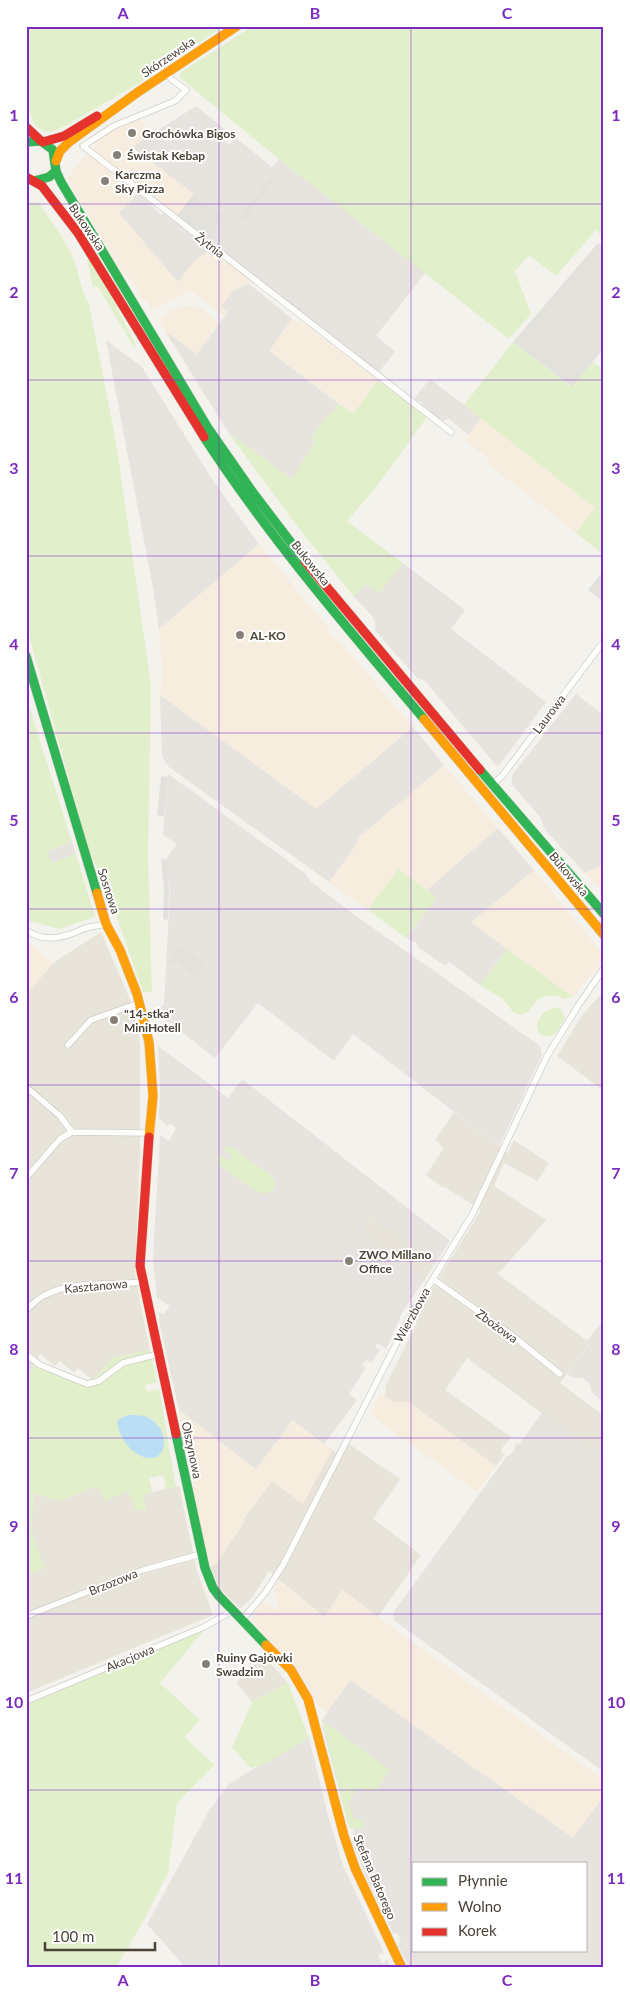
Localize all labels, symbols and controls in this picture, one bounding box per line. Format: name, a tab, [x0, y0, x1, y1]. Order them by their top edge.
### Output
text: A	[116, 3, 129, 22]
text: B	[310, 3, 320, 22]
text: C	[502, 3, 513, 22]
street label: Skórzewska	[138, 34, 198, 80]
text: 1	[9, 105, 19, 124]
text: 1	[611, 105, 621, 124]
place label: Grochówka Bigos	[142, 126, 235, 141]
marker: Grochówka Bigos	[126, 127, 138, 139]
place label: Świstak Kebap	[127, 148, 205, 163]
marker: Świstak Kebap	[111, 149, 123, 161]
place label: Karczma Sky Pizza	[115, 167, 164, 196]
marker: Karczma Sky Pizza	[99, 175, 111, 187]
street label: Bukowska	[66, 201, 108, 253]
street label: Żytnia	[192, 229, 228, 261]
text: 2	[9, 282, 19, 301]
text: 2	[611, 282, 621, 301]
text: 3	[9, 458, 19, 477]
text: 3	[611, 458, 621, 477]
street label: Bukowska	[288, 538, 334, 589]
place label: AL-KO	[249, 628, 286, 643]
marker: AL-KO	[234, 629, 246, 641]
text: 4	[9, 634, 19, 653]
text: 4	[611, 634, 621, 653]
street label: Laurowa	[529, 692, 569, 736]
text: 5	[9, 810, 19, 829]
text: 5	[611, 810, 621, 829]
street label: Bukowska	[546, 849, 592, 899]
street label: Sosnowa	[95, 866, 123, 916]
text: 6	[9, 987, 19, 1006]
text: 6	[611, 987, 621, 1006]
place label: "14-stka" MiniHotell	[124, 1006, 181, 1035]
marker: "14-stka" MiniHotell	[108, 1014, 120, 1026]
text: 7	[9, 1163, 19, 1182]
text: 7	[611, 1163, 621, 1182]
place label: ZWO Millano Office	[359, 1247, 431, 1276]
marker: ZWO Millano Office	[343, 1255, 355, 1267]
street label: Kasztanowa	[64, 1276, 128, 1296]
street label: Wierzbowa	[391, 1285, 433, 1345]
street label: Zbożowa	[473, 1306, 521, 1346]
text: 8	[9, 1339, 19, 1358]
text: 8	[611, 1339, 621, 1358]
street label: Olszynowa	[179, 1420, 205, 1480]
text: 9	[9, 1516, 19, 1535]
text: 9	[611, 1516, 621, 1535]
street label: Brzozowa	[86, 1565, 140, 1599]
street label: Akacjowa	[104, 1641, 156, 1675]
place label: Ruiny Gajówki Swadzim	[216, 1650, 293, 1679]
marker: Ruiny Gajówki Swadzim	[200, 1658, 212, 1670]
text: 10	[5, 1692, 23, 1711]
text: 10	[607, 1692, 625, 1711]
street label: Stefana Batorego	[350, 1832, 400, 1922]
legend	[412, 1862, 588, 1952]
text: 11	[5, 1868, 23, 1887]
text: 11	[607, 1868, 625, 1887]
text: Płynnie	[458, 1871, 508, 1889]
text: Wolno	[458, 1897, 502, 1915]
scale bar	[45, 1919, 155, 1951]
text: Korek	[458, 1921, 497, 1939]
text: 100 m	[52, 1927, 94, 1945]
text: A	[116, 1970, 129, 1989]
text: B	[310, 1970, 320, 1989]
text: C	[502, 1970, 513, 1989]

